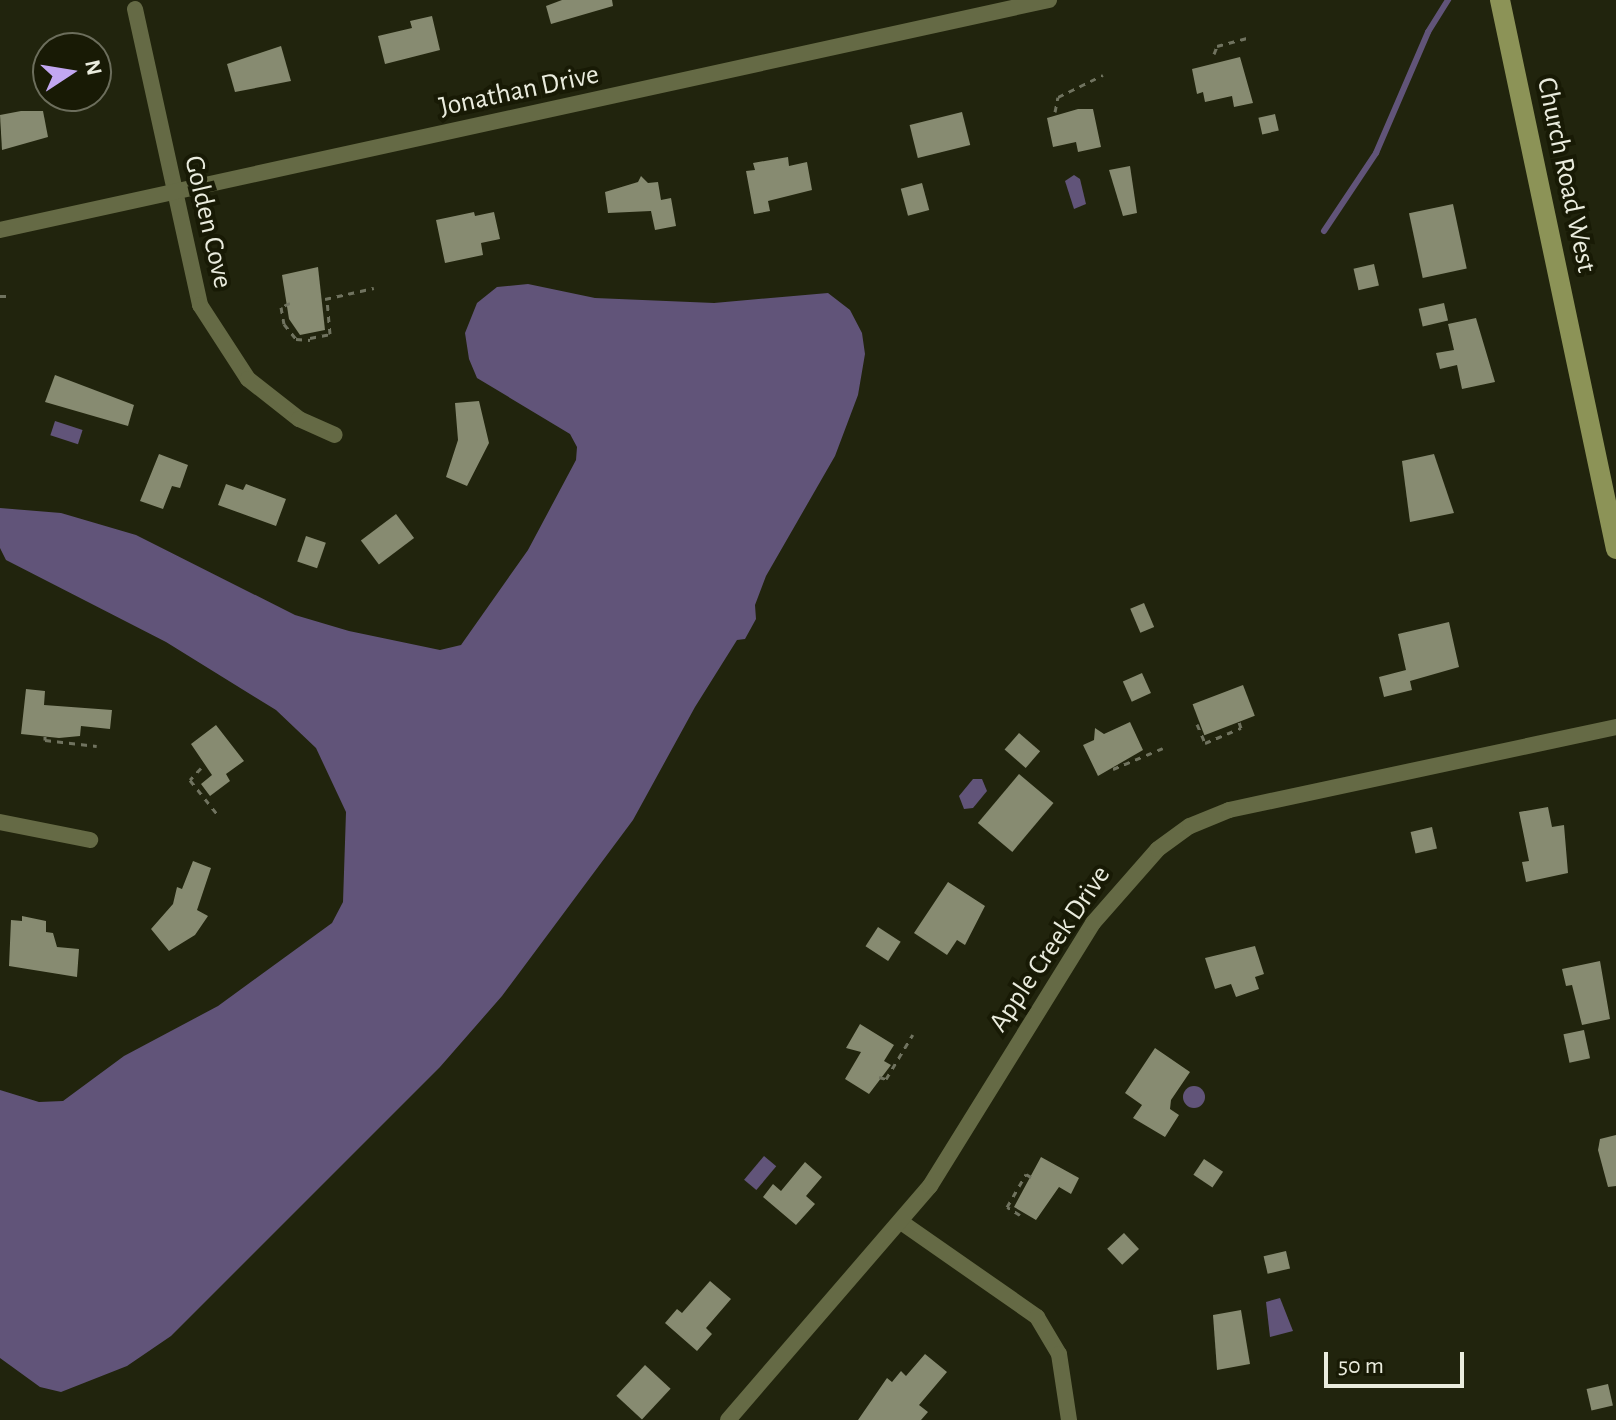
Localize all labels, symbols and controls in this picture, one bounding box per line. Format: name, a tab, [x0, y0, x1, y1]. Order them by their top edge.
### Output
north arrow	[32, 32, 112, 112]
text: N	[81, 58, 106, 77]
street label: Jonathan Drive	[436, 58, 602, 124]
street label: Church Road West	[1529, 74, 1603, 276]
street label: Golden Cove	[176, 152, 240, 292]
street label: Apple Creek Drive	[982, 860, 1118, 1038]
scale bar	[1328, 1336, 1468, 1386]
text: 50 m	[1338, 1354, 1384, 1378]

